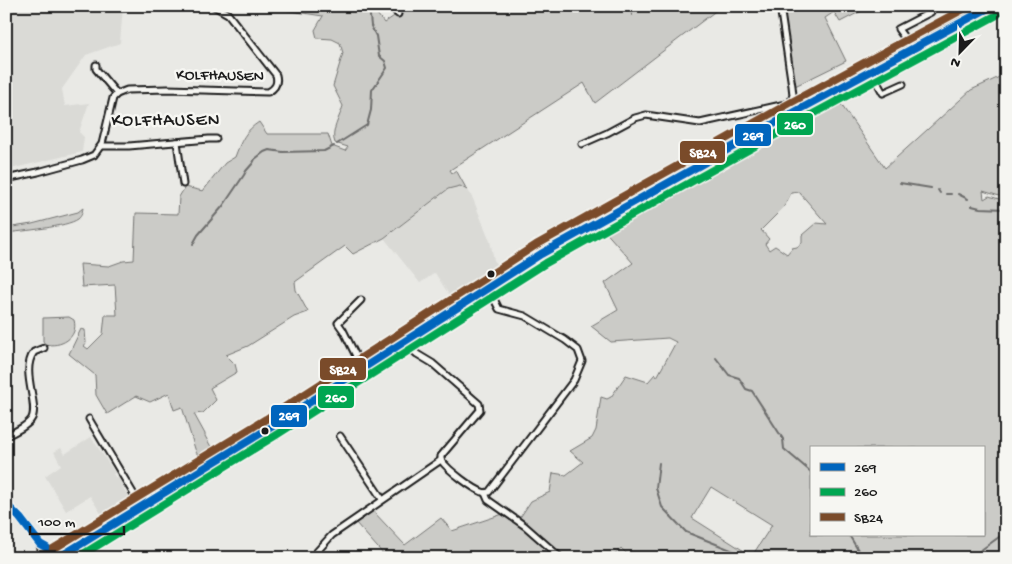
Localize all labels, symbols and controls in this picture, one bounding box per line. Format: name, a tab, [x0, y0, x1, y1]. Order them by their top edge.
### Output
north arrow	[934, 28, 984, 78]
text: N	[948, 52, 963, 71]
street label: KOLFHAUSEN	[176, 67, 264, 87]
district label: KOLFHAUSEN	[111, 111, 221, 132]
line badge: 260	[776, 112, 814, 136]
text: 260	[784, 118, 806, 135]
line badge: 269	[734, 123, 772, 147]
text: 269	[743, 129, 763, 146]
line badge: SB24	[679, 140, 726, 164]
text: SB24	[689, 146, 717, 163]
unlabelled marker	[486, 269, 496, 279]
line badge: SB24	[319, 357, 367, 381]
text: SB24	[329, 363, 357, 380]
line badge: 260	[317, 385, 355, 409]
text: 260	[325, 391, 347, 408]
line badge: 269	[270, 404, 308, 428]
text: 269	[279, 409, 299, 426]
unlabelled marker	[260, 426, 270, 436]
legend	[810, 446, 984, 536]
text: 269	[854, 460, 877, 478]
text: 260	[854, 484, 878, 502]
scale bar	[30, 504, 124, 536]
text: SB24	[854, 510, 883, 528]
text: 100 m	[37, 514, 76, 532]

